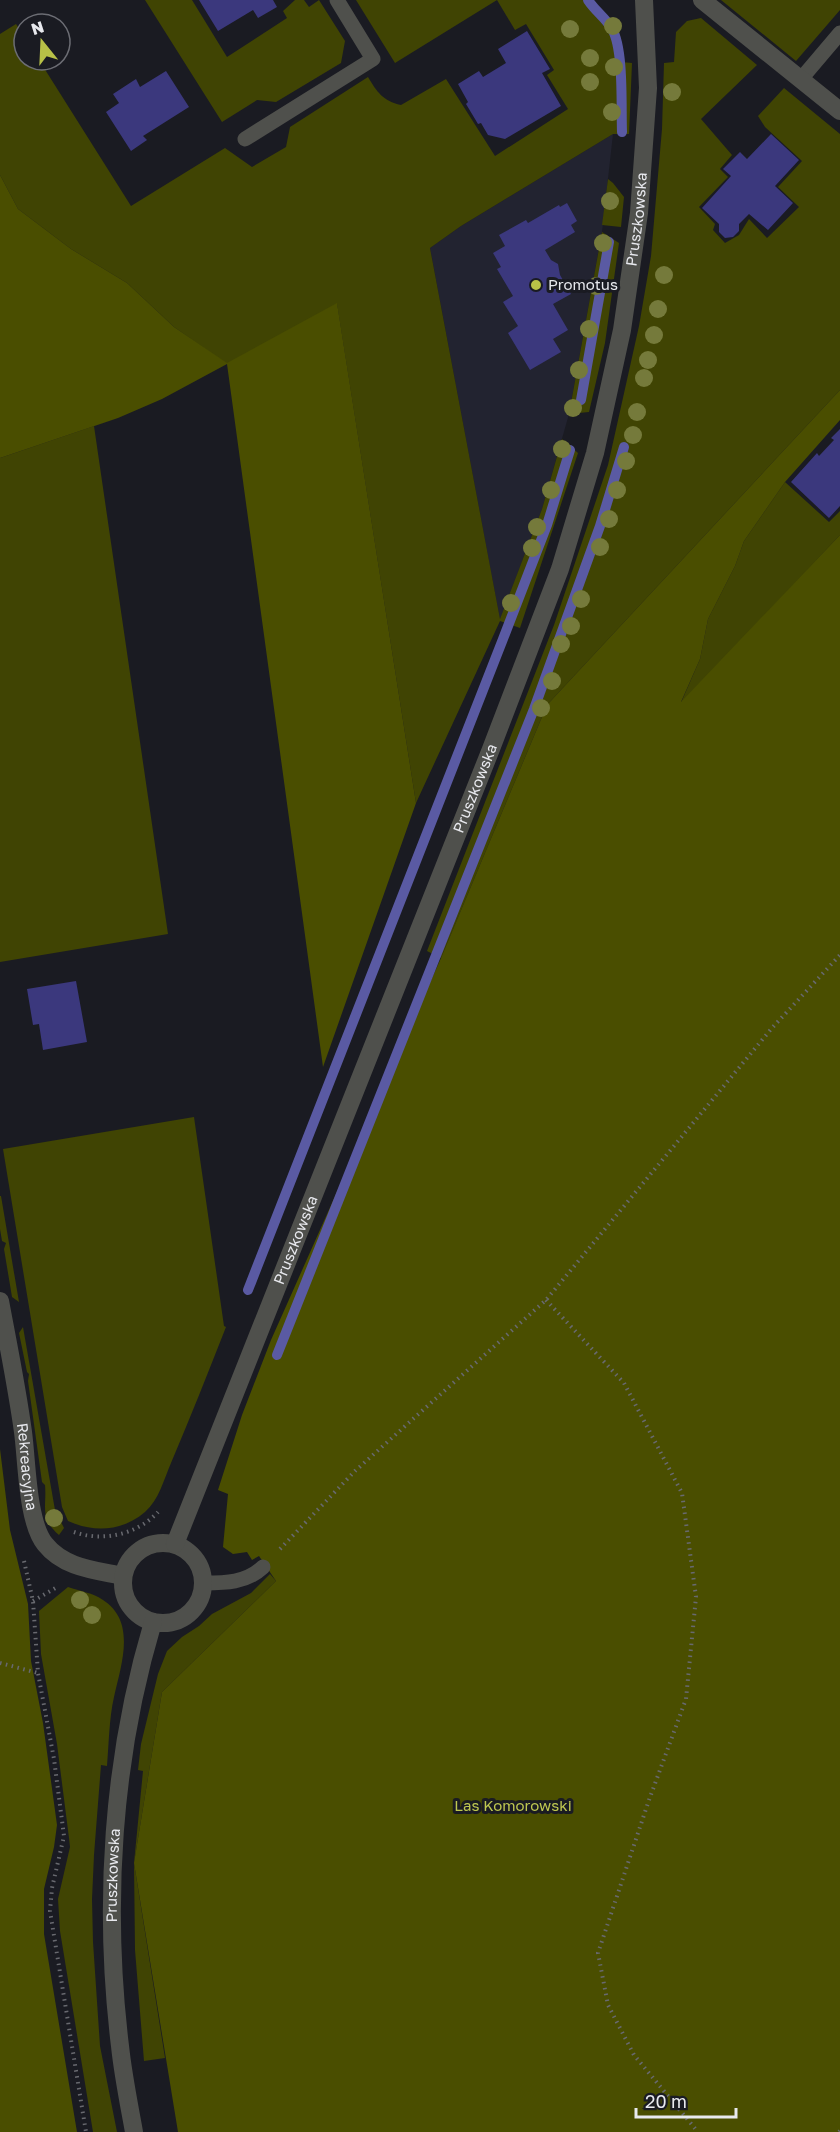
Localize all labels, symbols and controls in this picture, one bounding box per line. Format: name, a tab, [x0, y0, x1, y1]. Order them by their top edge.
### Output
north arrow	[12, 12, 72, 72]
text: N	[28, 16, 46, 39]
street label: Pruszkowska	[621, 172, 650, 267]
place label: Promotus	[548, 275, 618, 293]
marker: Promotus	[529, 278, 543, 292]
street label: Pruszkowska	[449, 741, 500, 835]
street label: Pruszkowska	[269, 1193, 321, 1287]
street label: Rekreacyjna	[14, 1422, 42, 1512]
park label: Las Komorowski	[454, 1796, 572, 1814]
street label: Pruszkowska	[102, 1828, 123, 1923]
scale bar	[636, 2081, 736, 2119]
text: 20 m	[645, 2090, 687, 2112]

